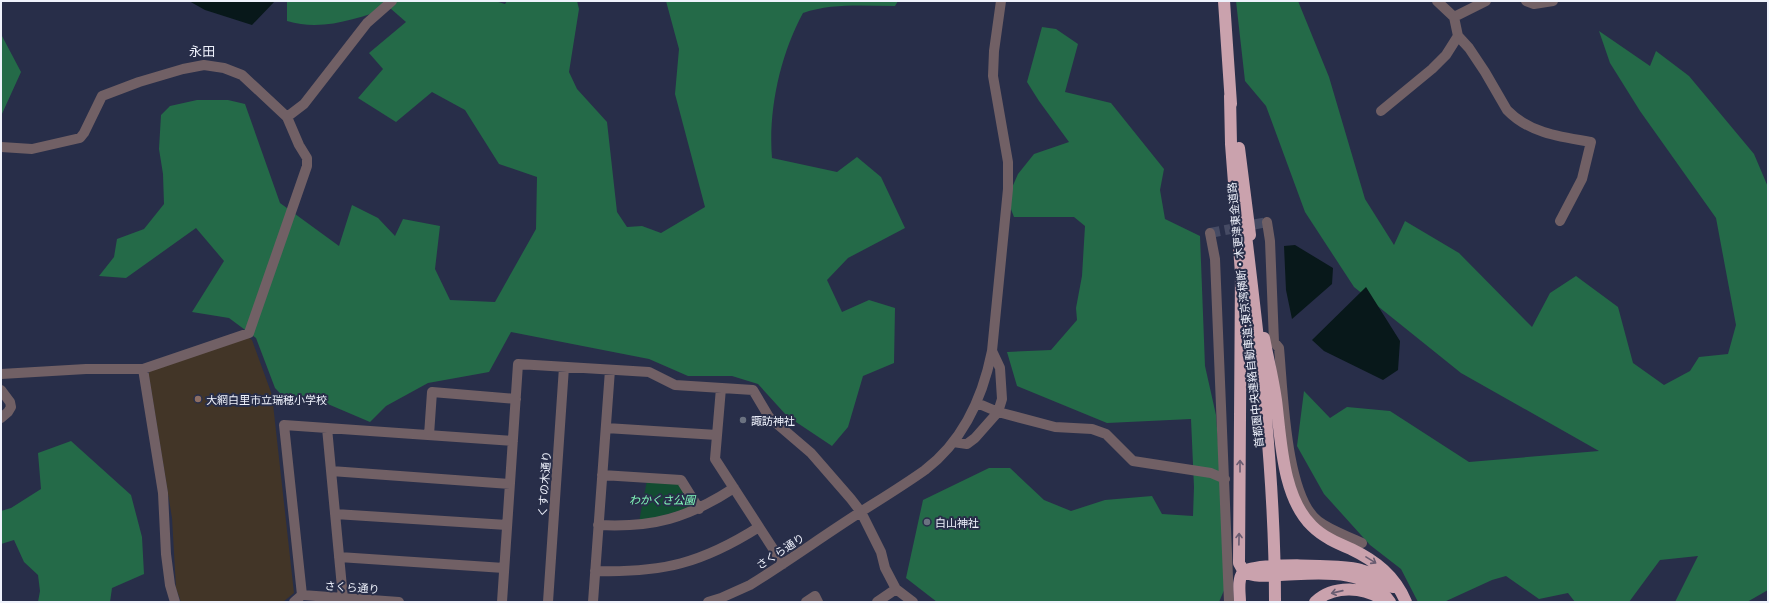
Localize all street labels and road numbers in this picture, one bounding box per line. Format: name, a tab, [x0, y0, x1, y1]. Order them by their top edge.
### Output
street label: 首都圏中央連絡自動車道;東京湾横断・木更津東金道路	[1224, 181, 1266, 449]
street label: くすの木通り	[534, 451, 554, 517]
street label: さくら通り	[753, 530, 807, 572]
street label: さくら通り	[324, 578, 380, 596]

